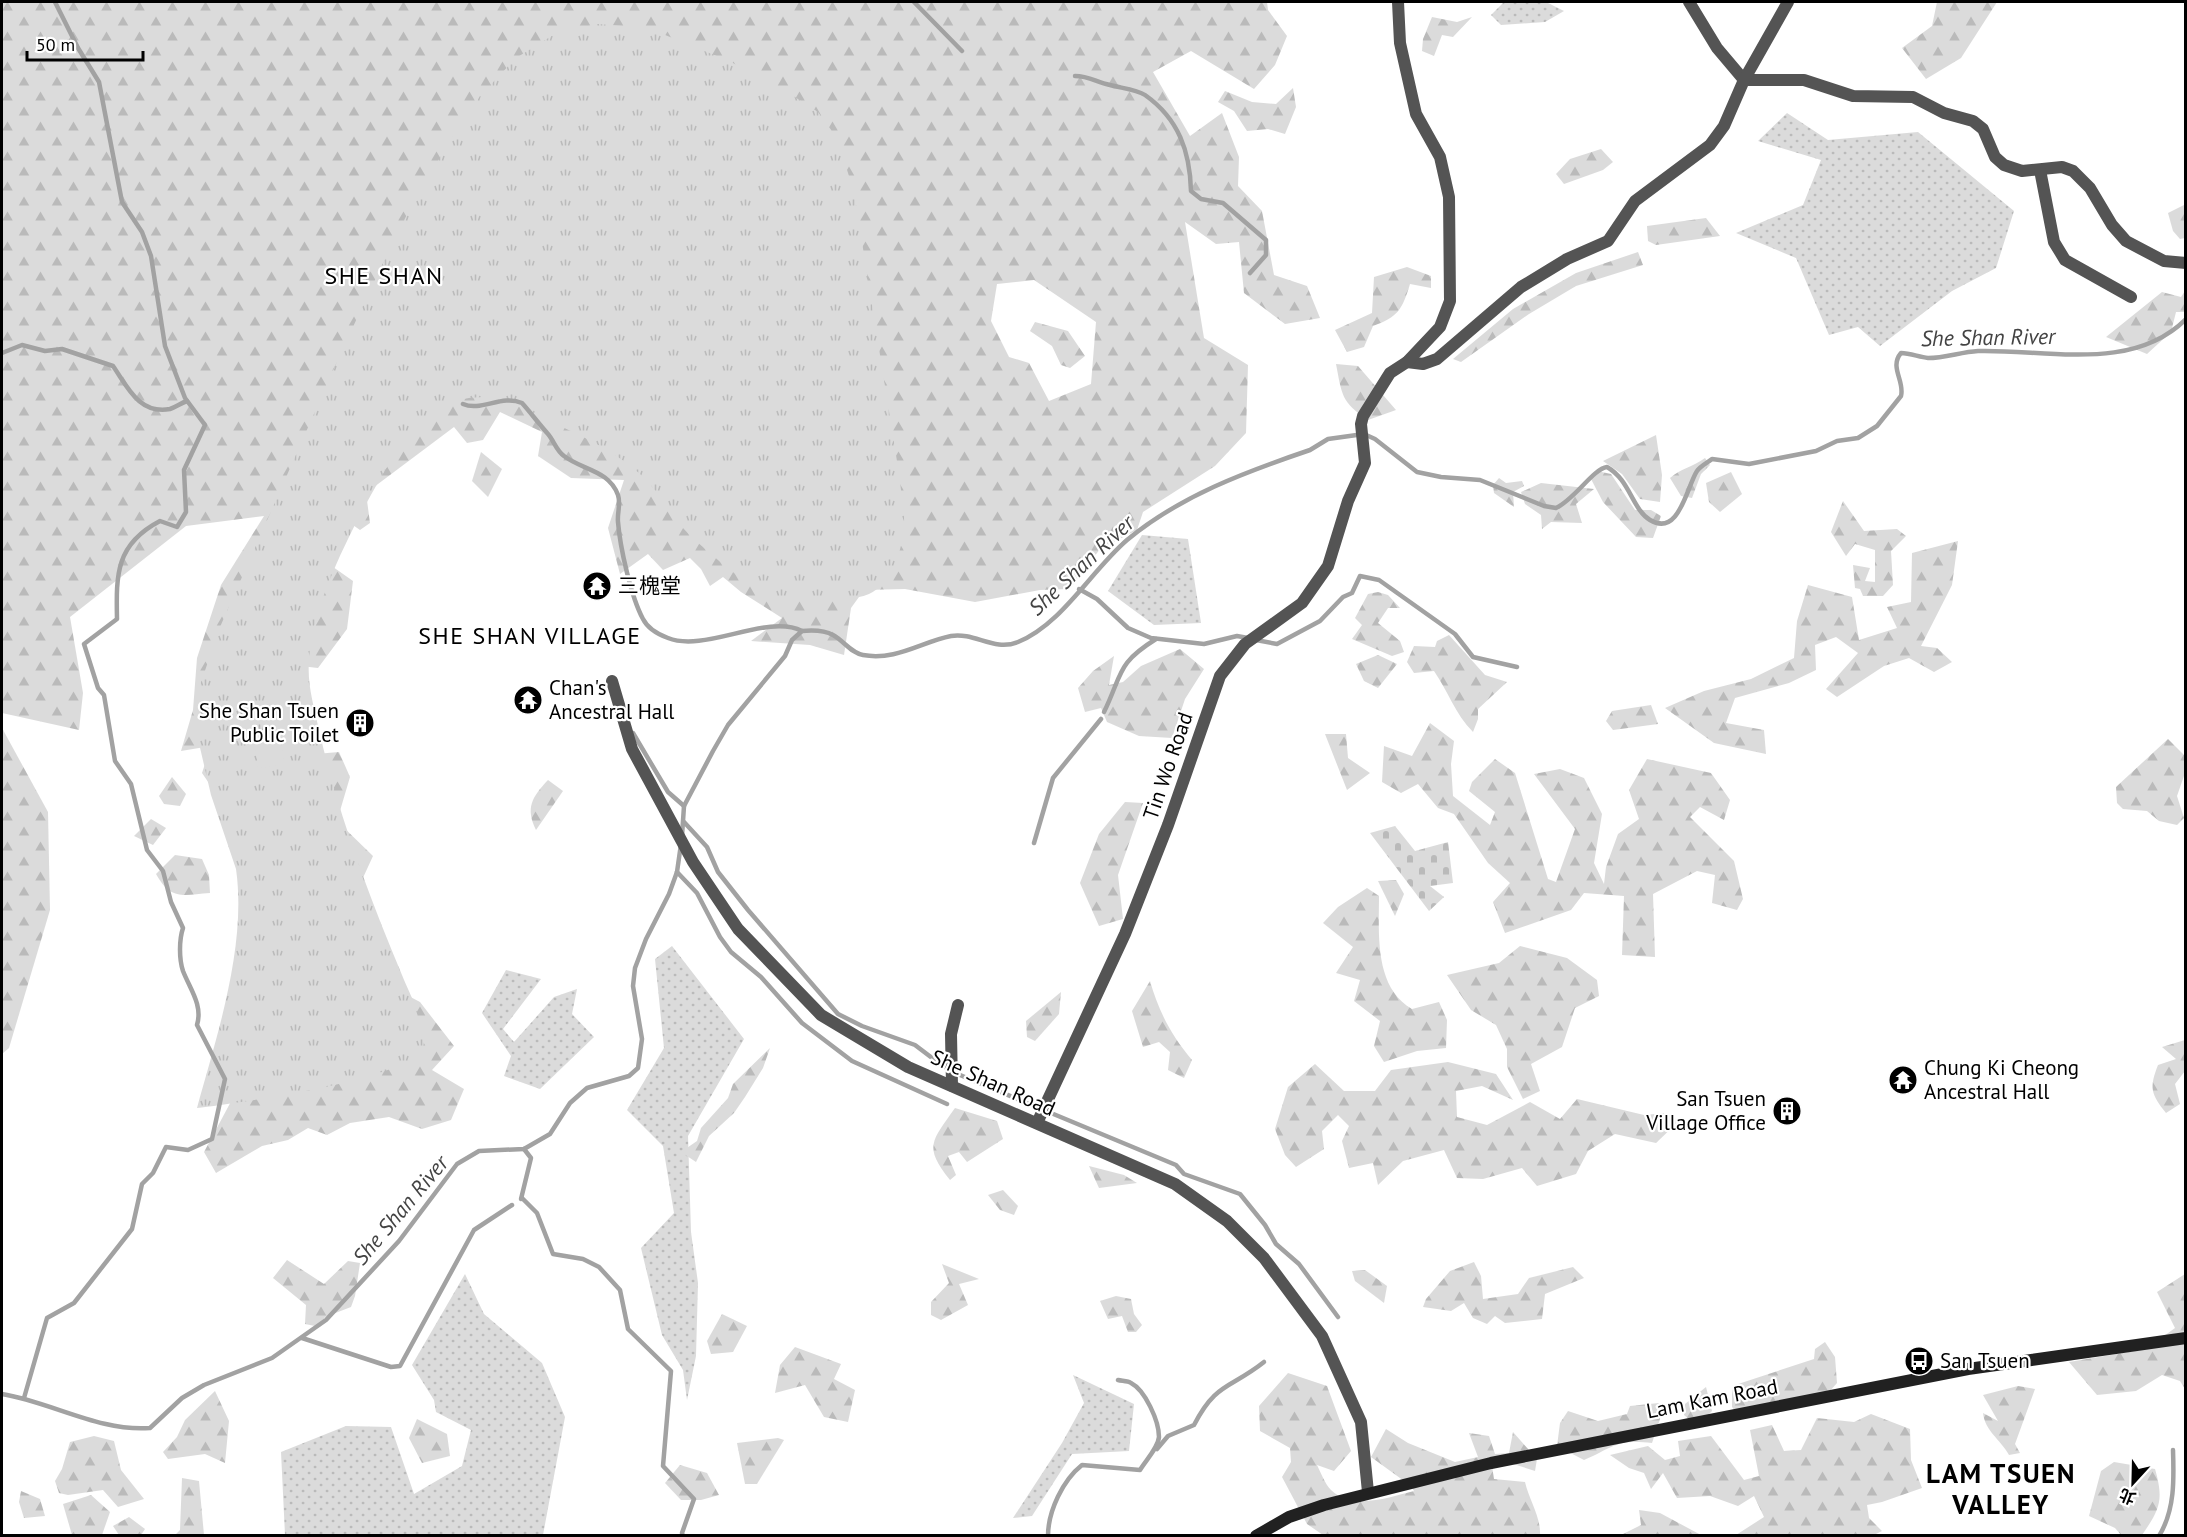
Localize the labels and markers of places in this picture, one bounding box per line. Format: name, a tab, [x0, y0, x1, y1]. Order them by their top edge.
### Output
temple icon: 三槐堂	[581, 570, 613, 602]
place label: 三槐堂	[618, 572, 681, 599]
place label: Chan's Ancestral Hall	[549, 674, 674, 725]
temple icon: Chan's Ancestral Hall	[512, 684, 544, 716]
place label: She Shan Tsuen Public Toilet	[199, 697, 339, 748]
building icon: She Shan Tsuen Public Toilet	[344, 707, 376, 739]
place label: Chung Ki Cheong Ancestral Hall	[1924, 1054, 2079, 1105]
temple icon: Chung Ki Cheong Ancestral Hall	[1887, 1064, 1919, 1096]
place label: San Tsuen Village Office	[1645, 1085, 1766, 1136]
building icon: San Tsuen Village Office	[1771, 1095, 1803, 1127]
bus stop icon: San Tsuen	[1903, 1345, 1935, 1377]
place label: San Tsuen	[1940, 1347, 2030, 1374]

